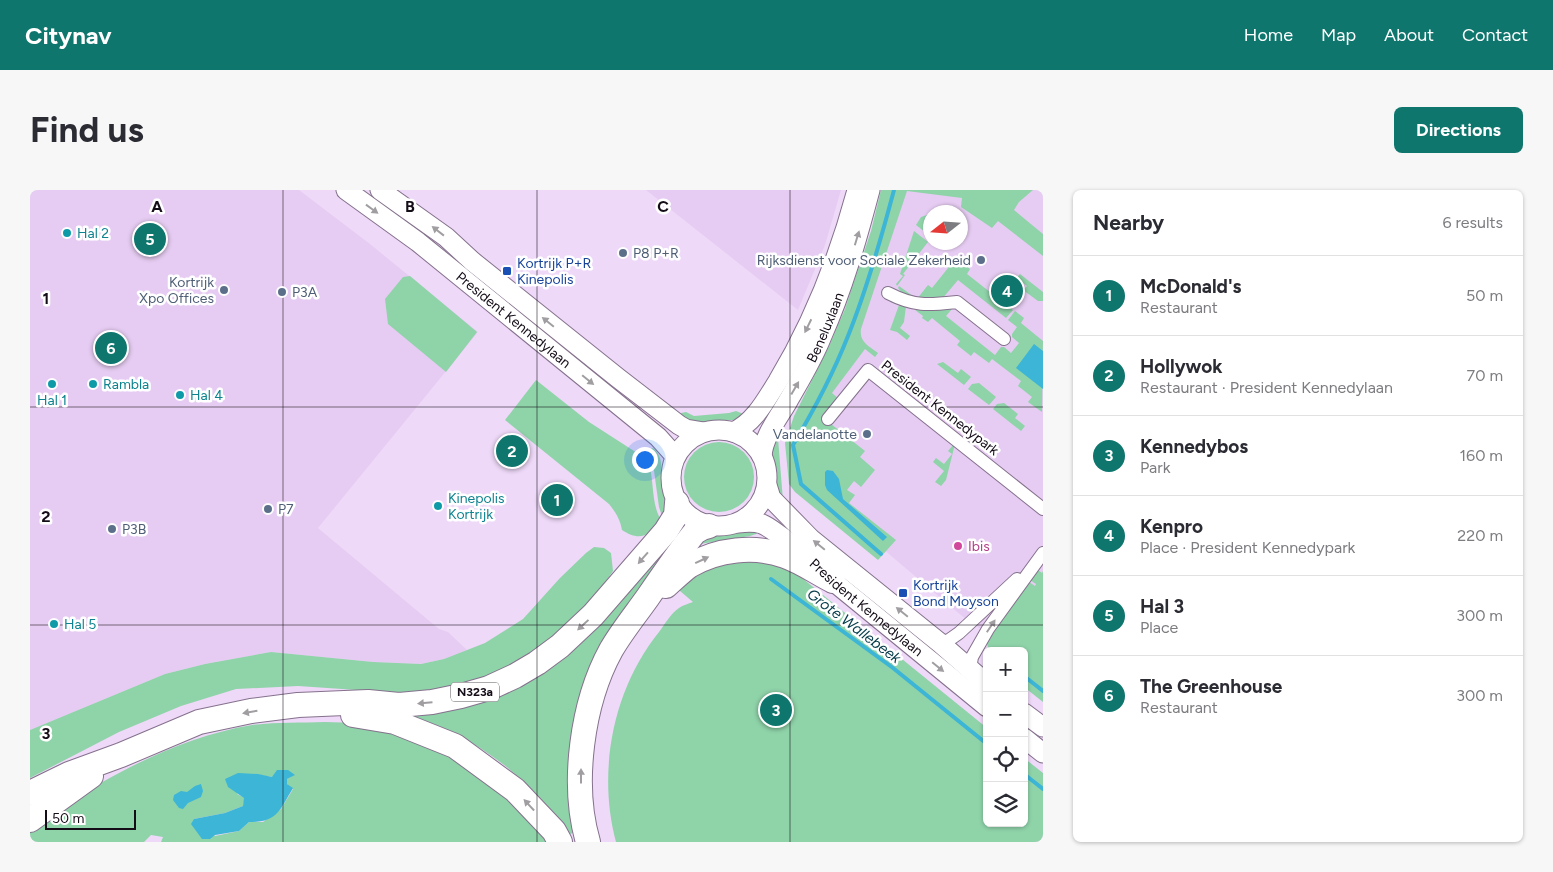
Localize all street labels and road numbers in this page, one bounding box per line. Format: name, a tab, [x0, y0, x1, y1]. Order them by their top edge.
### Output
street label: President Kennedylaan	[453, 268, 575, 371]
street label: Beneluxlaan	[803, 290, 847, 365]
street label: President Kennedypark	[878, 357, 1002, 459]
street label: President Kennedylaan	[806, 555, 927, 660]
road number: N323a	[451, 682, 499, 702]

